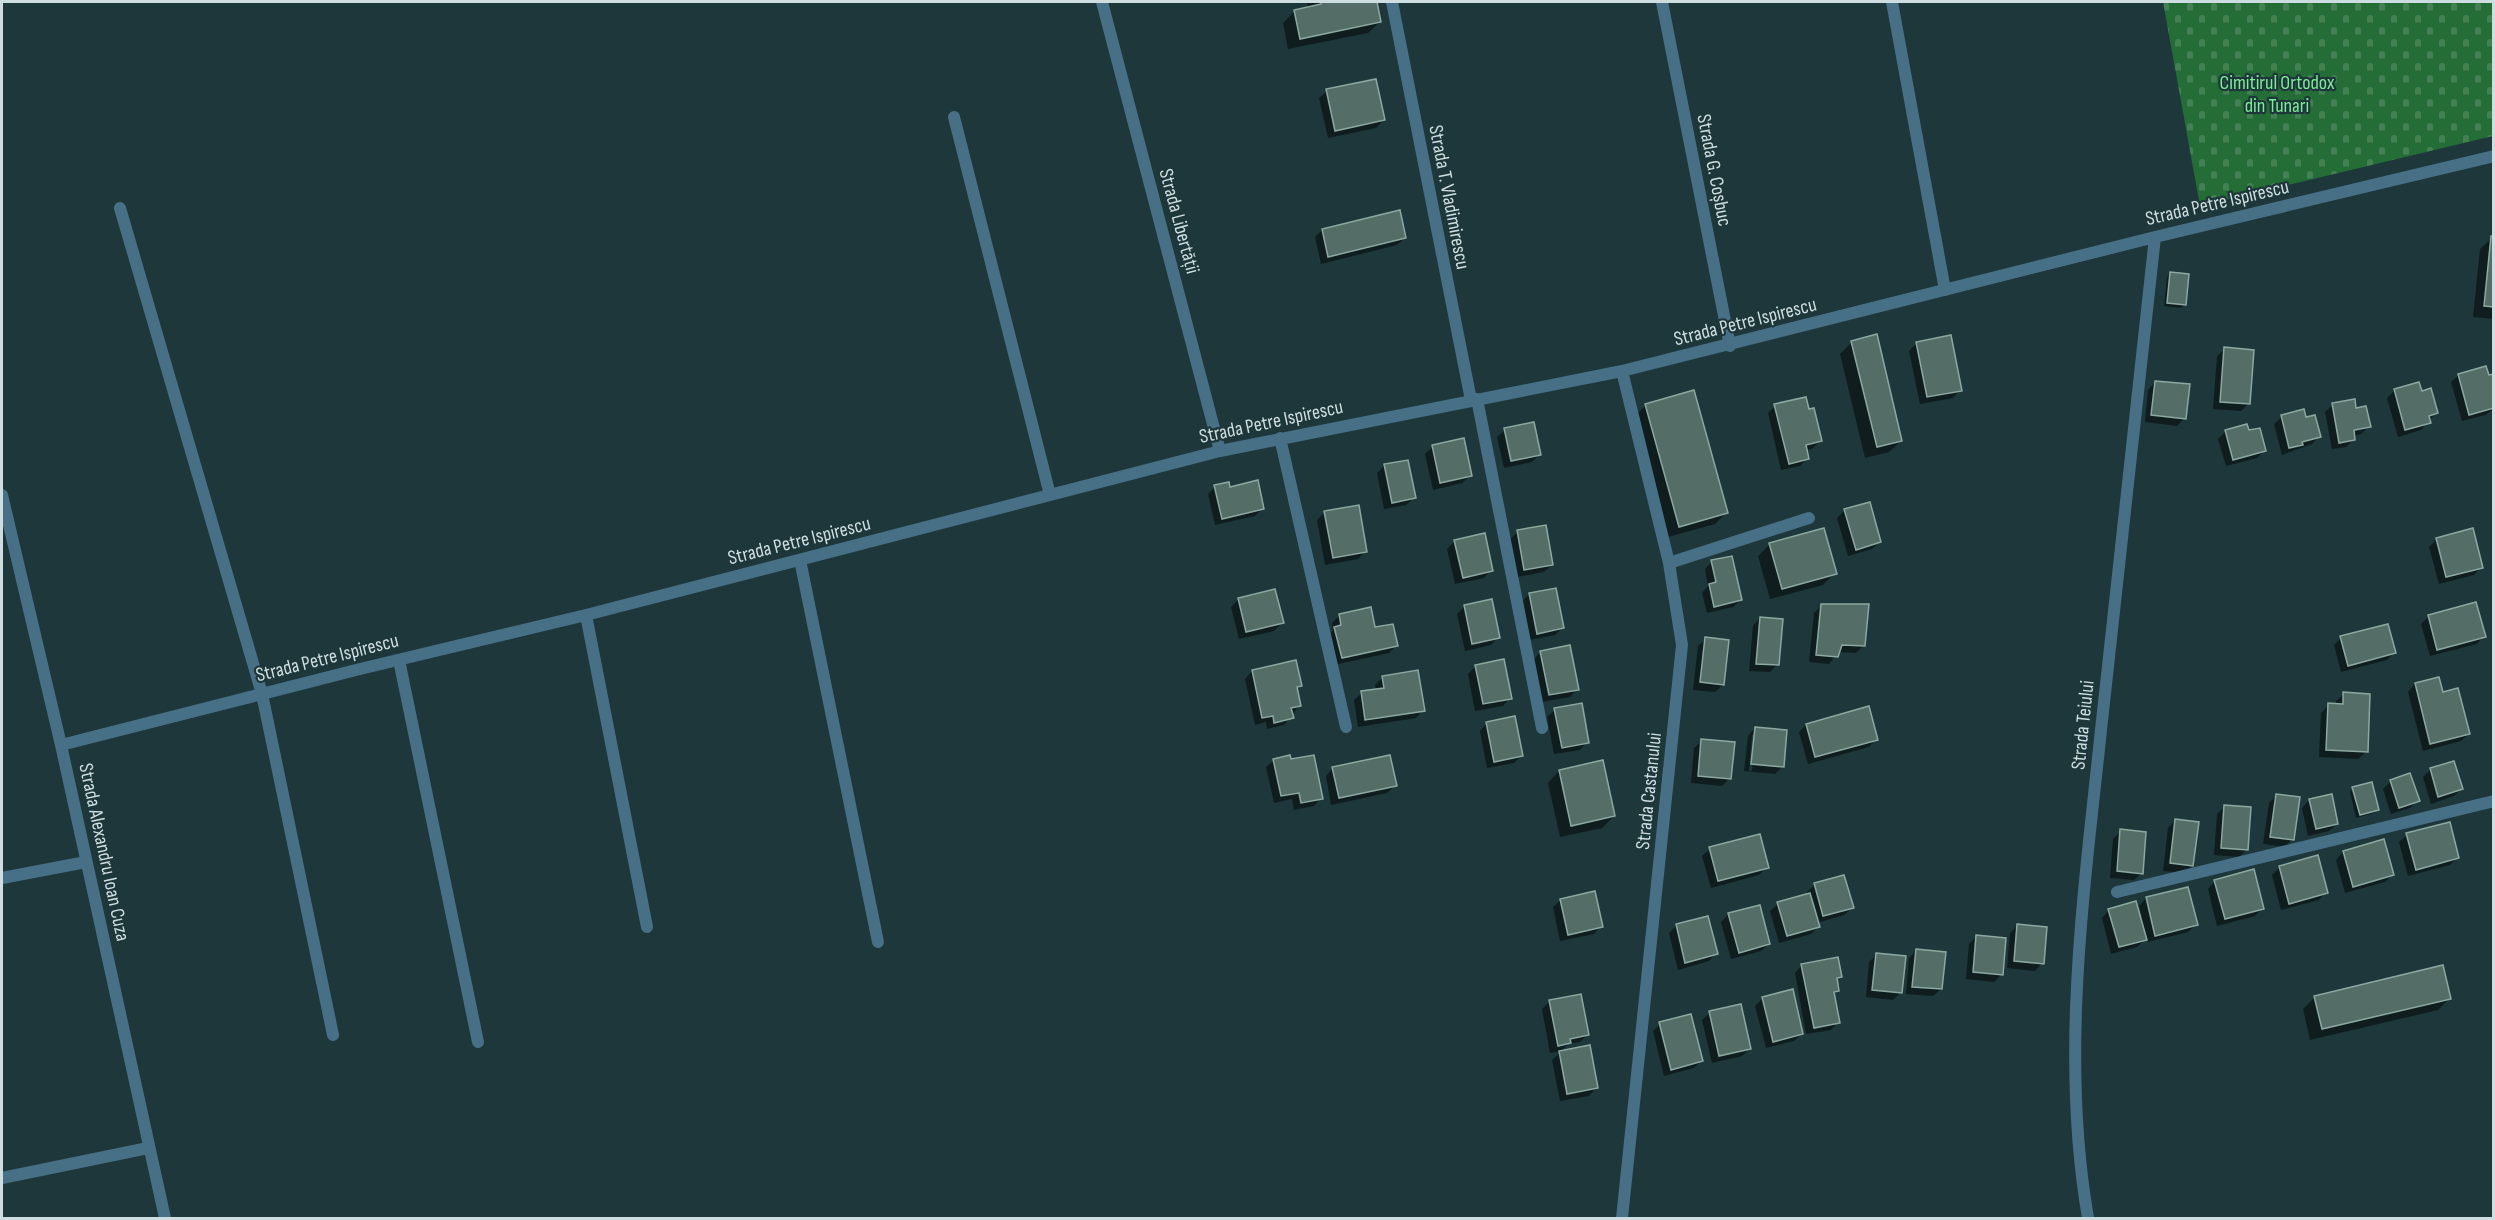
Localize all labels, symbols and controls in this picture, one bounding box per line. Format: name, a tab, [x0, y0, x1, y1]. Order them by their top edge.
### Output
park label: Cimitirul Ortodox din Tunari	[2220, 71, 2335, 118]
street label: Strada G. Coșbuc	[1691, 112, 1737, 228]
street label: Strada T. Vladimirescu	[1423, 123, 1475, 271]
street label: Strada Libertății	[1154, 166, 1205, 276]
street label: Strada Petre Ispirescu	[2143, 175, 2291, 231]
street label: Strada Petre Ispirescu	[1671, 293, 1819, 351]
street label: Strada Petre Ispirescu	[1197, 395, 1345, 449]
street label: Strada Petre Ispirescu	[725, 512, 873, 570]
street label: Strada Petre Ispirescu	[253, 629, 401, 687]
street label: Strada Teiului	[2066, 679, 2100, 771]
street label: Strada Castanului	[1631, 731, 1667, 851]
street label: Strada Alexandru Ioan Cuza	[73, 761, 135, 943]

